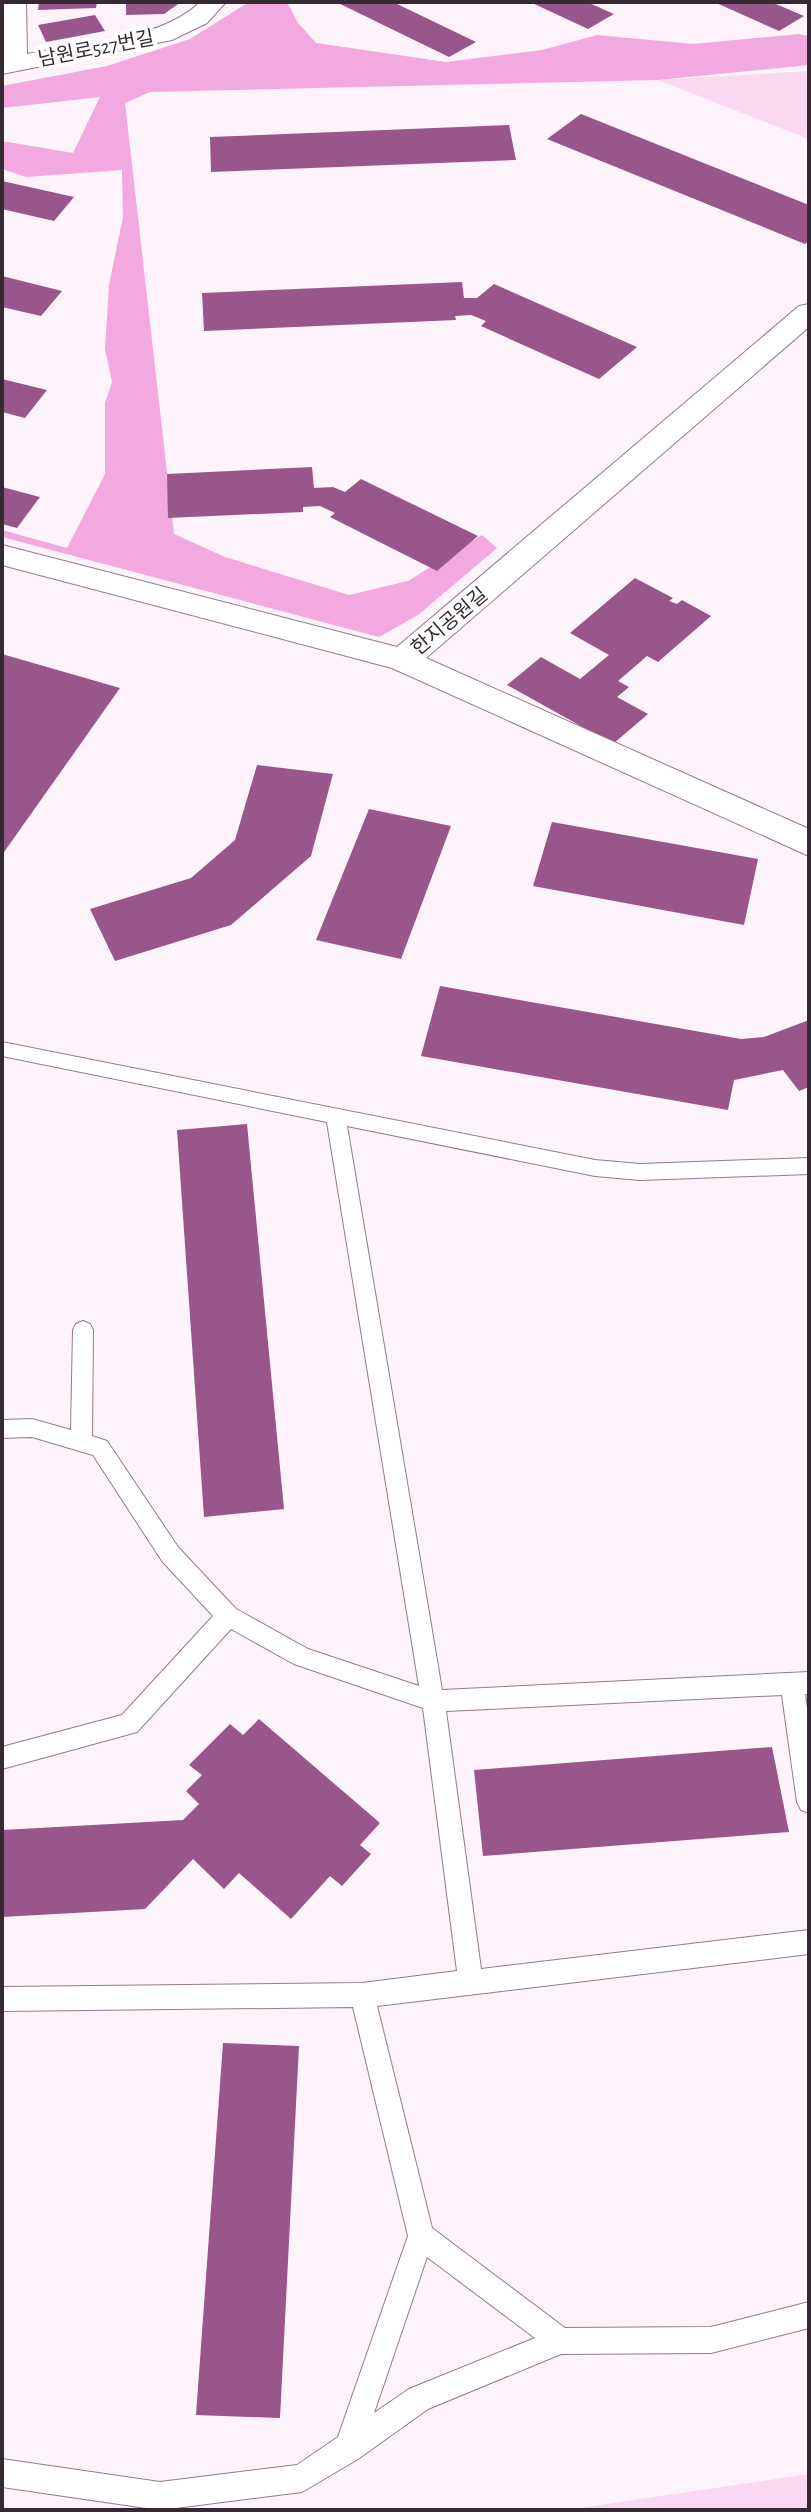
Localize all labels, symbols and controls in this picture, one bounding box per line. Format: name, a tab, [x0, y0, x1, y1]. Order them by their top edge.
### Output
street label: 남원로527번길	[36, 27, 156, 70]
street label: 한지공원길	[407, 584, 491, 659]

